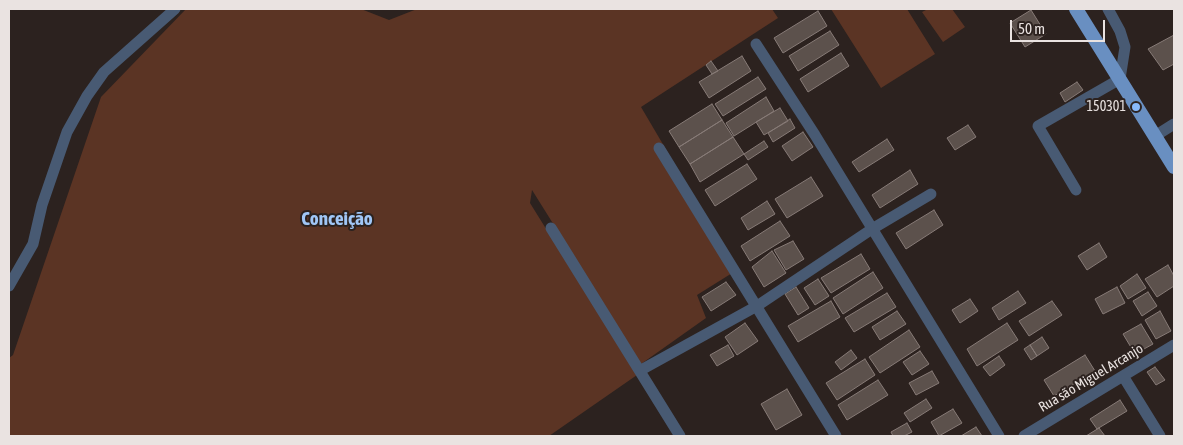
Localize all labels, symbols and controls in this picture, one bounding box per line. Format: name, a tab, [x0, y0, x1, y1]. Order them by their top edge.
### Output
scale bar	[1013, 10, 1108, 42]
text: 50 m	[1018, 20, 1045, 37]
place label: 150301	[1087, 99, 1126, 115]
marker: 150301	[1130, 101, 1142, 113]
district label: Conceição	[301, 208, 373, 230]
street label: Rua são Miguel Arcanjo	[1036, 340, 1146, 416]

